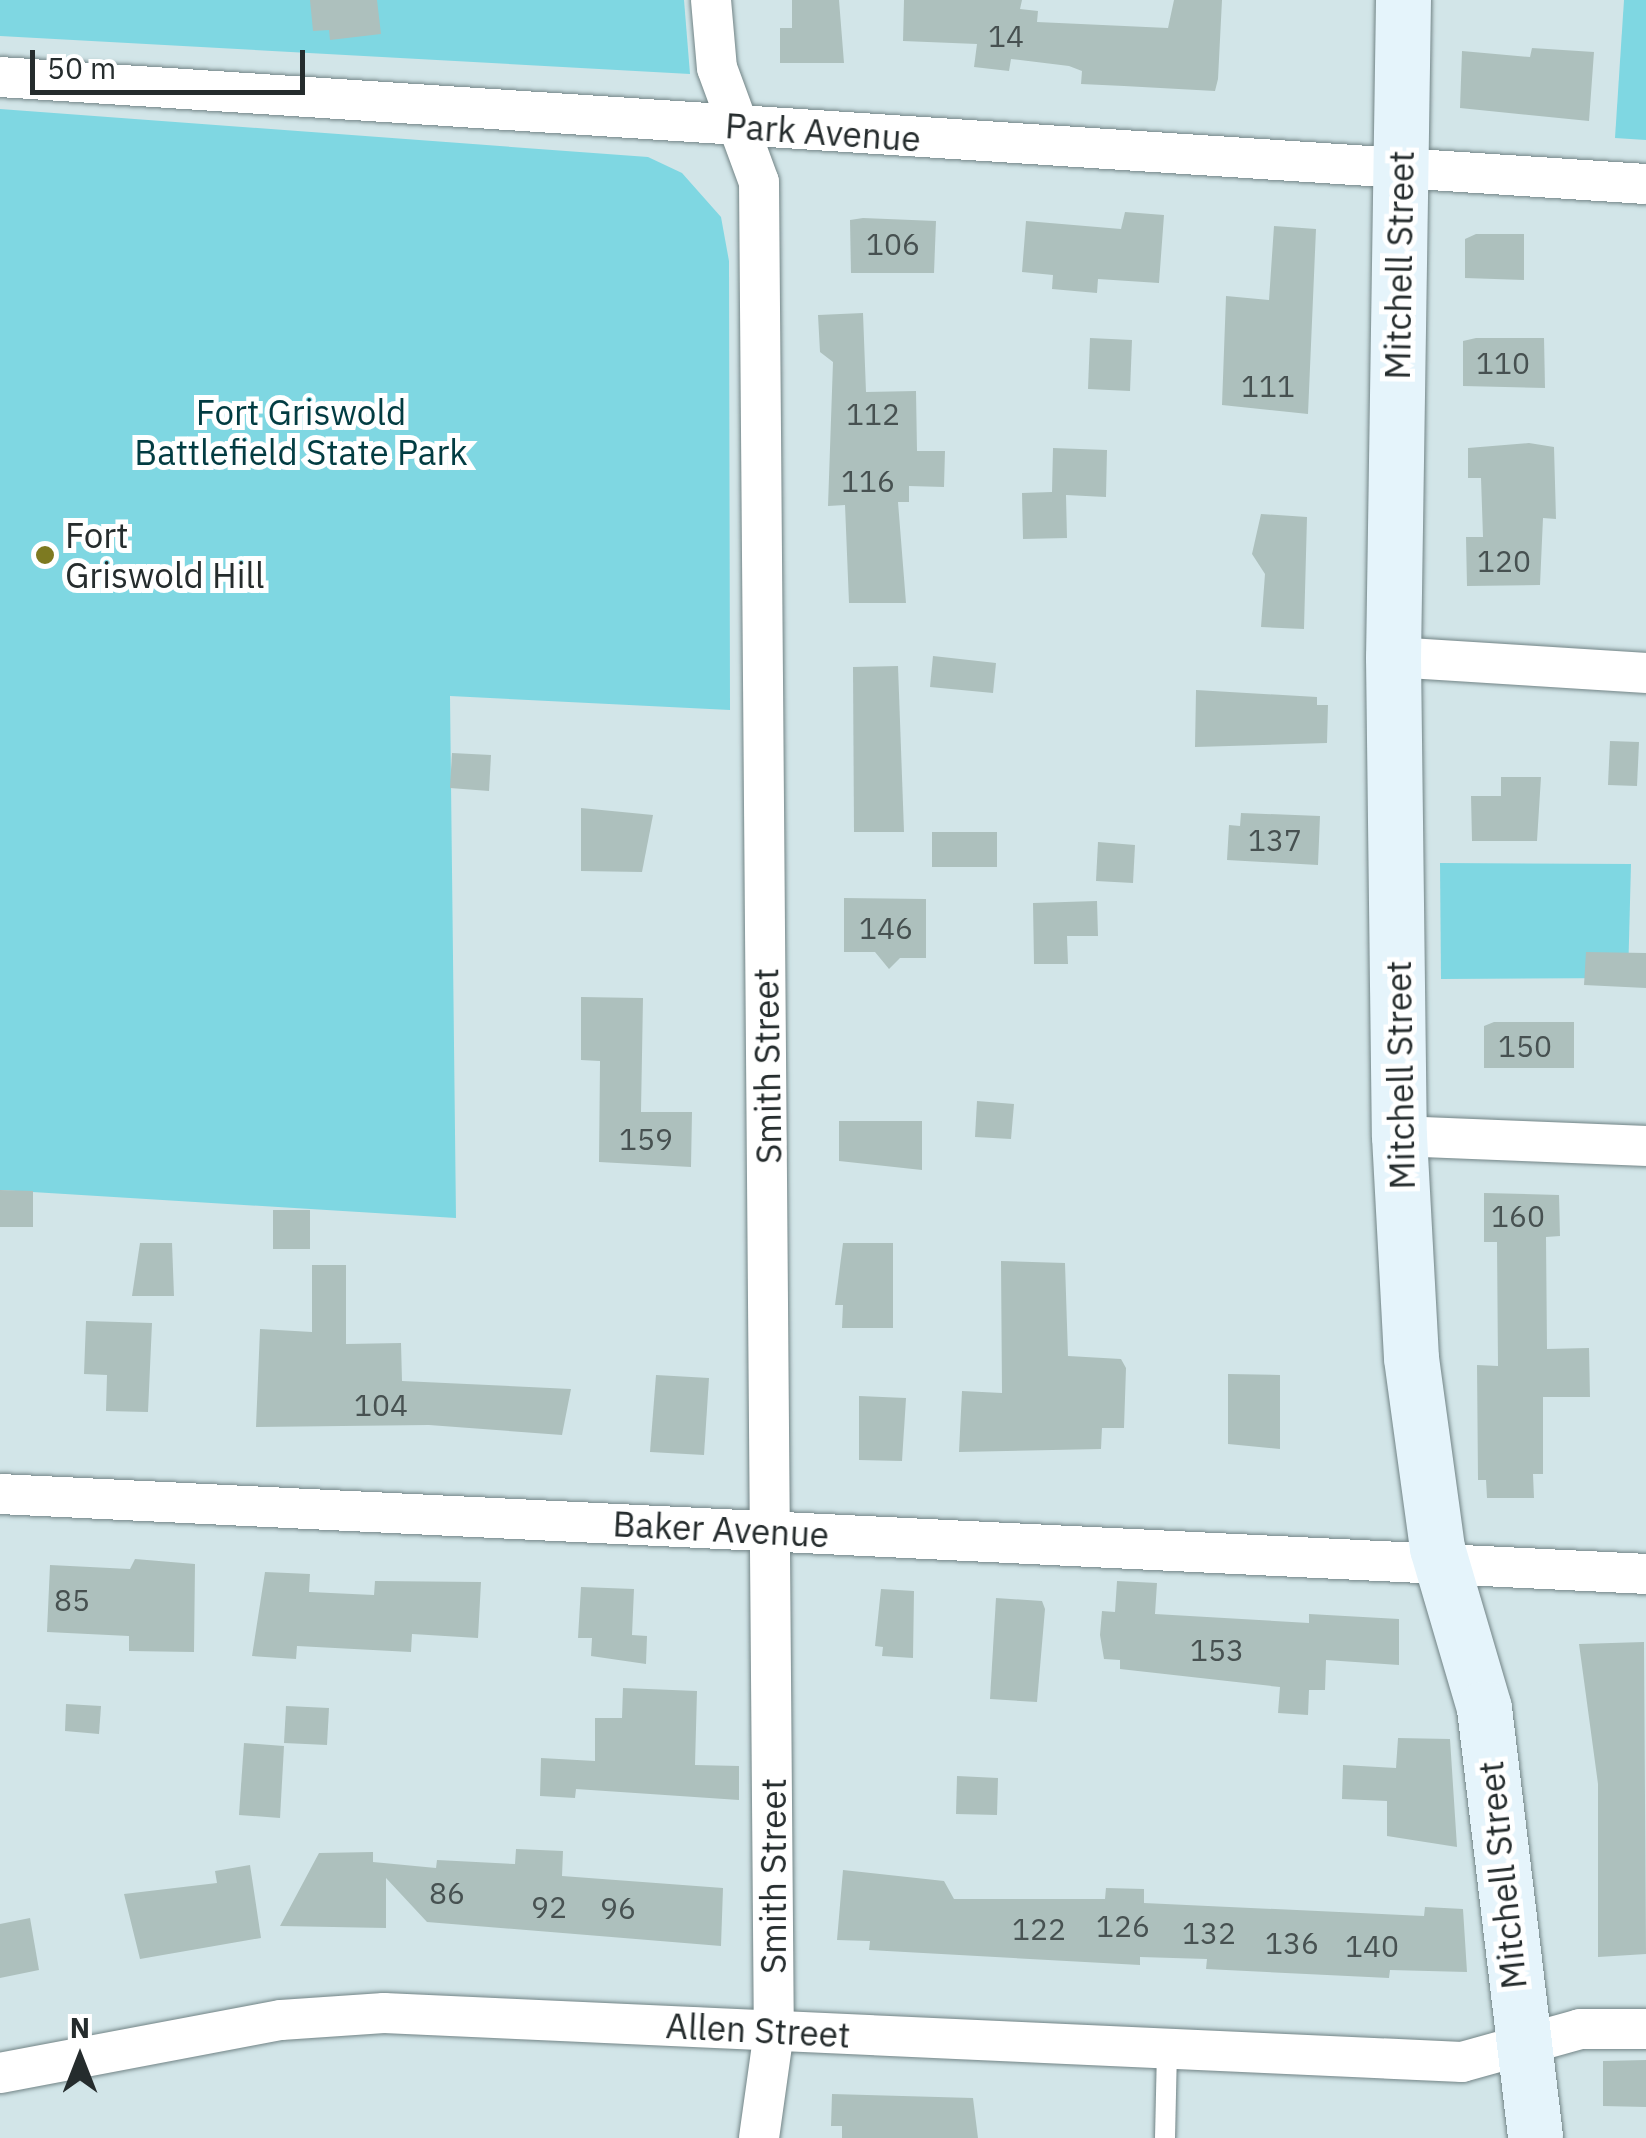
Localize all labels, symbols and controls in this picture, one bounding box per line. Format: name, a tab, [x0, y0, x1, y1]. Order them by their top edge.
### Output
house number: 14	[988, 18, 1024, 54]
scale bar	[35, 30, 310, 92]
text: 50 m	[47, 48, 116, 87]
street label: Park Avenue	[724, 104, 922, 160]
street label: Mitchell Street	[1376, 150, 1422, 380]
house number: 106	[866, 226, 920, 262]
house number: 110	[1476, 345, 1530, 381]
house number: 111	[1241, 368, 1295, 404]
park label: Fort Griswold Battlefield State Park	[134, 391, 468, 473]
house number: 112	[846, 396, 900, 432]
house number: 116	[841, 463, 895, 499]
place label: Fort Griswold Hill	[65, 514, 264, 596]
house number: 120	[1477, 543, 1531, 579]
marker: Fort Griswold Hill	[34, 544, 56, 566]
house number: 137	[1248, 822, 1302, 858]
house number: 146	[859, 910, 913, 946]
street label: Mitchell Street	[1377, 960, 1423, 1190]
street label: Smith Street	[744, 968, 790, 1164]
house number: 150	[1498, 1028, 1552, 1064]
house number: 159	[619, 1121, 673, 1157]
house number: 160	[1491, 1198, 1545, 1234]
house number: 104	[354, 1387, 408, 1423]
street label: Baker Avenue	[612, 1502, 830, 1556]
house number: 85	[54, 1582, 90, 1618]
house number: 153	[1190, 1632, 1244, 1668]
street label: Mitchell Street	[1469, 1759, 1535, 1991]
street label: Smith Street	[752, 1778, 794, 1974]
house number: 86	[429, 1875, 465, 1911]
house number: 92	[531, 1889, 567, 1925]
house number: 96	[600, 1890, 636, 1926]
house number: 126	[1096, 1908, 1150, 1944]
house number: 122	[1012, 1911, 1066, 1947]
house number: 132	[1182, 1915, 1236, 1951]
house number: 136	[1265, 1925, 1319, 1961]
house number: 140	[1345, 1928, 1399, 1964]
street label: Allen Street	[665, 2004, 851, 2056]
north arrow	[30, 2008, 130, 2108]
text: N	[70, 2009, 90, 2046]

